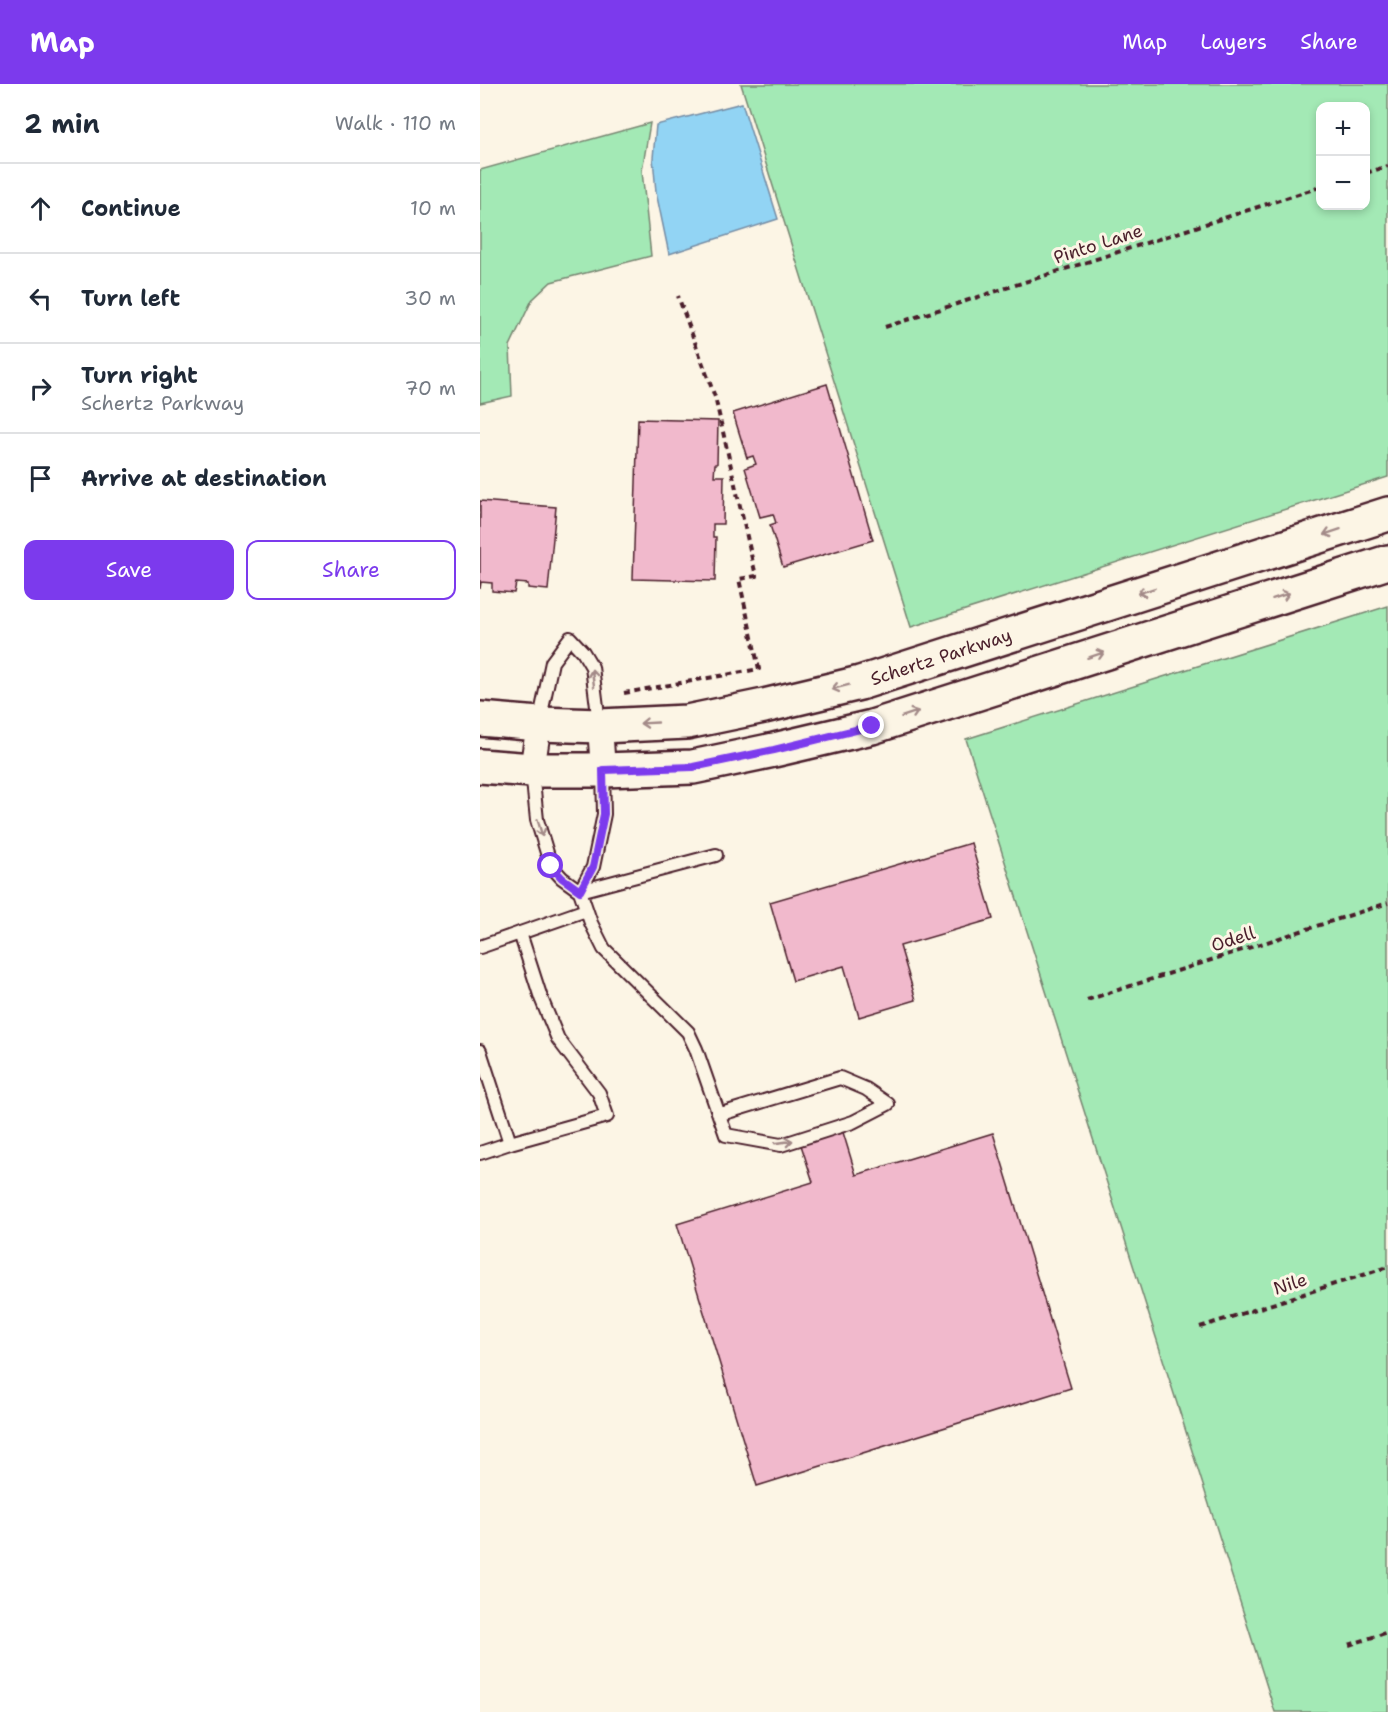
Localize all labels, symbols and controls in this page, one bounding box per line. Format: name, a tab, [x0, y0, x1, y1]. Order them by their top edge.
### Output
text: Map	[30, 23, 95, 61]
text: Map	[1122, 28, 1167, 56]
text: Layers	[1200, 28, 1267, 56]
text: Share	[1300, 28, 1358, 56]
map controls	[1316, 102, 1370, 210]
button: +	[1316, 102, 1370, 156]
text: 2 min	[24, 106, 100, 141]
text: Walk · 110 m	[335, 110, 456, 136]
button: −	[1316, 156, 1370, 210]
icon: ahead	[24, 192, 57, 225]
text: Continue	[81, 194, 181, 223]
text: 10 m	[410, 195, 456, 221]
street label: Pinto Lane	[1050, 218, 1146, 270]
icon: left	[24, 282, 57, 315]
text: Turn left	[81, 284, 180, 313]
text: 30 m	[404, 285, 456, 311]
text: Turn right	[81, 361, 198, 390]
icon: right	[24, 372, 57, 405]
text: 70 m	[404, 375, 456, 401]
text: Schertz Parkway	[81, 390, 244, 416]
icon: arrive	[24, 462, 57, 495]
text: Arrive at destination	[81, 464, 327, 493]
one-way arrow	[1323, 527, 1342, 538]
button: Save	[24, 540, 234, 600]
button: Share	[246, 540, 456, 600]
one-way arrow	[1137, 587, 1156, 598]
one-way arrow	[1271, 590, 1290, 601]
street label: Schertz Parkway	[867, 623, 1015, 691]
one-way arrow	[1086, 649, 1105, 660]
one-way arrow	[588, 669, 599, 689]
one-way arrow	[831, 682, 850, 694]
one-way arrow	[900, 708, 919, 719]
route end	[858, 712, 884, 738]
one-way arrow	[640, 718, 660, 729]
one-way arrow	[535, 818, 546, 837]
route start	[537, 852, 563, 878]
street label: Odell	[1208, 920, 1259, 957]
one-way arrow	[774, 1136, 793, 1147]
street label: Nile	[1270, 1267, 1310, 1301]

